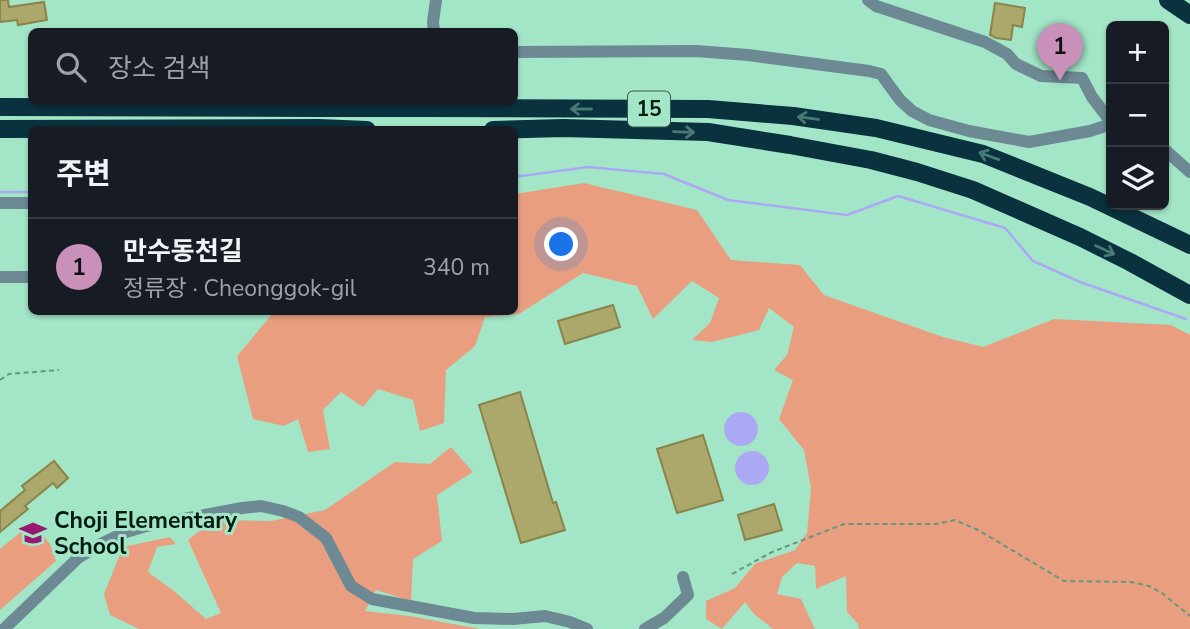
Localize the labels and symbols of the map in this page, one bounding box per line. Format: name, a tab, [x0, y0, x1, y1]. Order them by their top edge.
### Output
pin: 1	[1037, 23, 1083, 81]
road number: 15	[628, 92, 670, 126]
one-way arrow	[570, 102, 593, 116]
one-way arrow	[798, 111, 820, 124]
one-way arrow	[672, 125, 695, 138]
one-way arrow	[979, 149, 1001, 161]
your location	[544, 227, 578, 261]
one-way arrow	[1094, 243, 1115, 257]
place label: Choji Elementary School	[54, 505, 238, 562]
school or university icon: Choji Elementary School	[18, 518, 48, 548]

